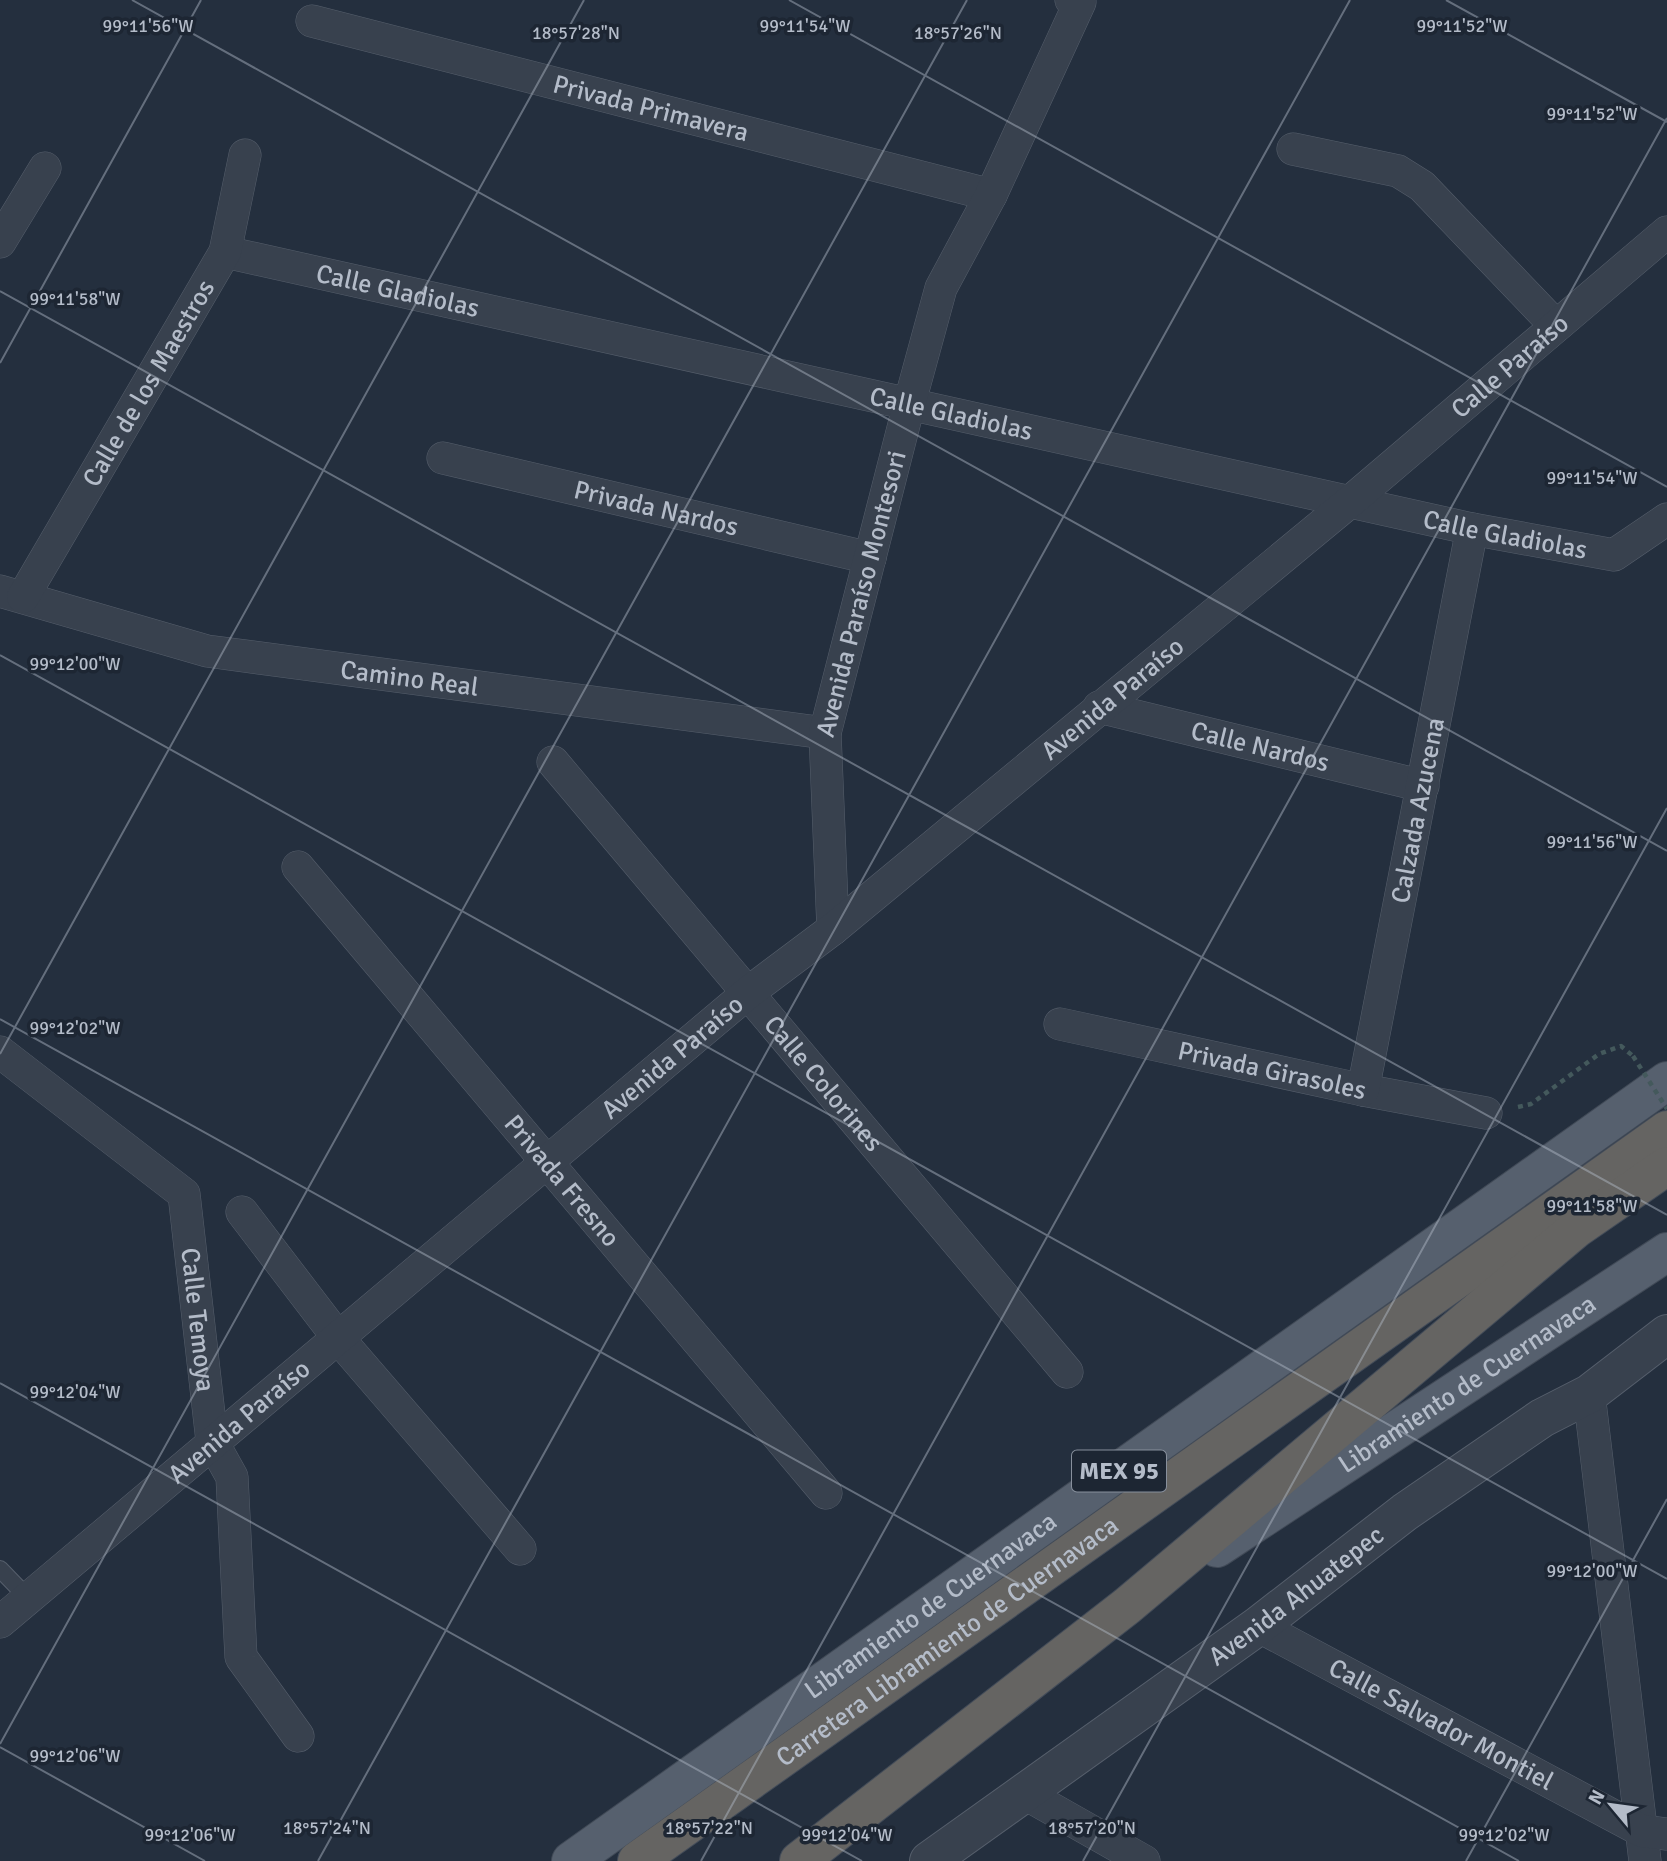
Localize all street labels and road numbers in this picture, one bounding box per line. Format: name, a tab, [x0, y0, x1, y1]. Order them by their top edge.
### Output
street label: Privada Primavera	[550, 68, 752, 149]
street label: Calle Gladiolas	[313, 258, 482, 325]
street label: Calle de los Maestros	[76, 274, 222, 493]
street label: Calle Paraíso	[1445, 308, 1576, 426]
street label: Calle Gladiolas	[866, 381, 1036, 448]
street label: Avenida Paraíso Montesori	[810, 447, 914, 740]
street label: Privada Nardos	[571, 474, 741, 544]
street label: Calle Gladiolas	[1420, 504, 1590, 567]
street label: Avenida Paraíso	[1035, 631, 1191, 767]
street label: Camino Real	[339, 654, 481, 704]
street label: Calle Nardos	[1188, 715, 1332, 780]
street label: Calzada Azucena	[1385, 715, 1452, 906]
street label: Avenida Paraíso	[595, 989, 750, 1126]
street label: Calle Colorines	[757, 1009, 889, 1158]
street label: Privada Girasoles	[1175, 1035, 1369, 1107]
street label: Privada Fresno	[497, 1108, 626, 1254]
street label: Calle Temoya	[173, 1246, 221, 1394]
street label: Libramiento de Cuernavaca	[1333, 1288, 1602, 1481]
street label: Avenida Paraíso	[162, 1353, 317, 1491]
road number: MEX 95	[1072, 1450, 1166, 1492]
street label: Libramiento de Cuernavaca	[799, 1506, 1063, 1707]
street label: Carretera Libramiento de Cuernavaca	[770, 1510, 1125, 1774]
street label: Avenida Ahuatepec	[1203, 1519, 1391, 1673]
street label: Calle Salvador Montiel	[1323, 1652, 1559, 1798]

